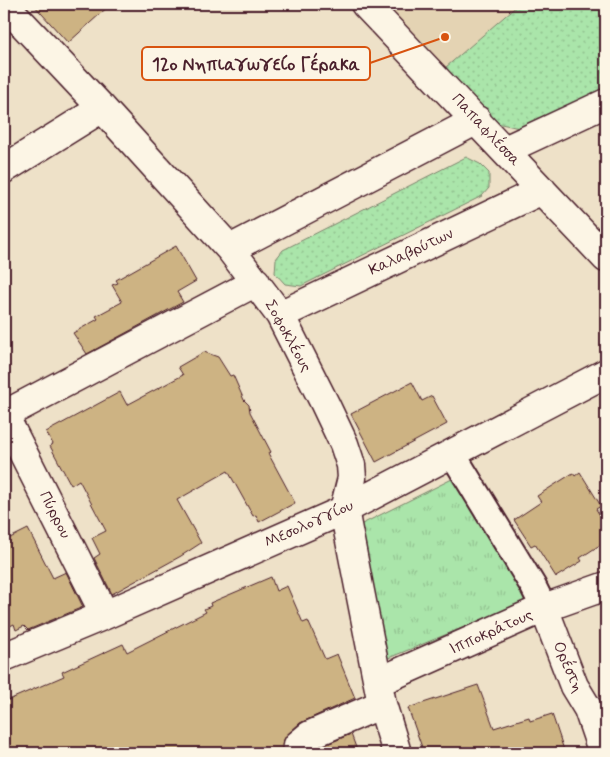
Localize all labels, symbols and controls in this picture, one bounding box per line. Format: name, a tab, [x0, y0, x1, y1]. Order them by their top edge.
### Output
callout: 12ο Νηπιαγωγείο Γέρακα	[142, 47, 370, 80]
text: 12ο Νηπιαγωγείο Γέρακα	[152, 52, 361, 77]
street label: Παπαφλέσσα	[447, 88, 526, 171]
street label: Καλαβρύτων	[365, 223, 457, 281]
street label: Σοφοκλέους	[260, 296, 317, 376]
street label: Πύρρου	[34, 488, 76, 542]
street label: Μεσολογγίου	[261, 495, 357, 553]
street label: Ιπποκράτους	[446, 604, 536, 660]
street label: Ορέστη	[548, 638, 589, 696]

